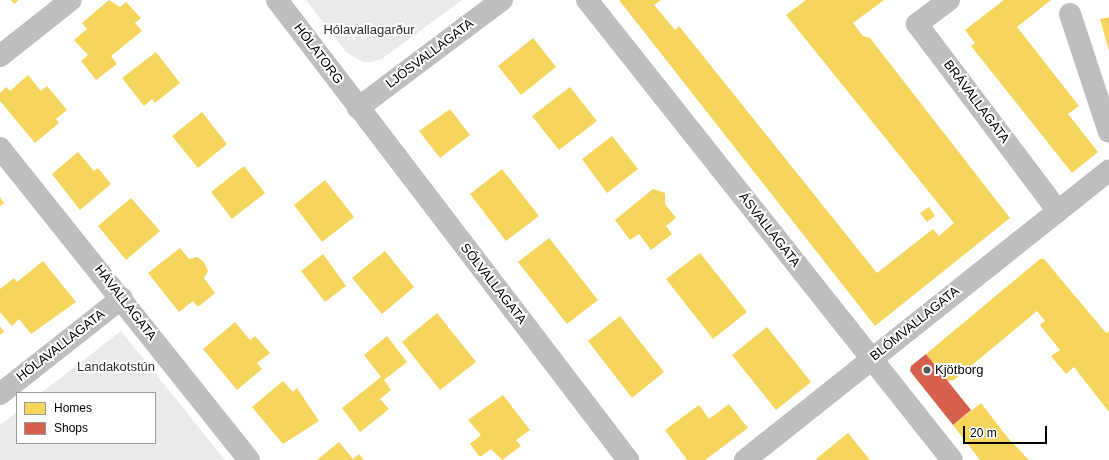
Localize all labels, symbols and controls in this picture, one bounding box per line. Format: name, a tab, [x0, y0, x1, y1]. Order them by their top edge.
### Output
street label: LJÓSVALLAGATA	[383, 16, 477, 92]
street label: HÓLATORG	[290, 21, 346, 87]
park label: Hólavallagarður	[323, 22, 415, 38]
street label: BRÁVALLAGATA	[940, 57, 1012, 147]
street label: ÁSVALLAGATA	[735, 190, 803, 270]
street label: SÓLVALLAGATA	[457, 241, 529, 327]
street label: HÁVALLAGATA	[91, 262, 159, 344]
street label: BLÓMVALLAGATA	[867, 283, 963, 365]
street label: HÓLAVALLAGATA	[14, 307, 108, 385]
park label: Landakotstún	[77, 359, 155, 375]
place label: Kjötborg	[935, 362, 983, 378]
marker: Kjötborg	[922, 365, 932, 375]
legend	[16, 392, 156, 444]
text: Homes	[54, 401, 92, 415]
scale bar	[965, 418, 1049, 444]
text: Shops	[54, 421, 88, 435]
text: 20 m	[970, 426, 997, 440]

